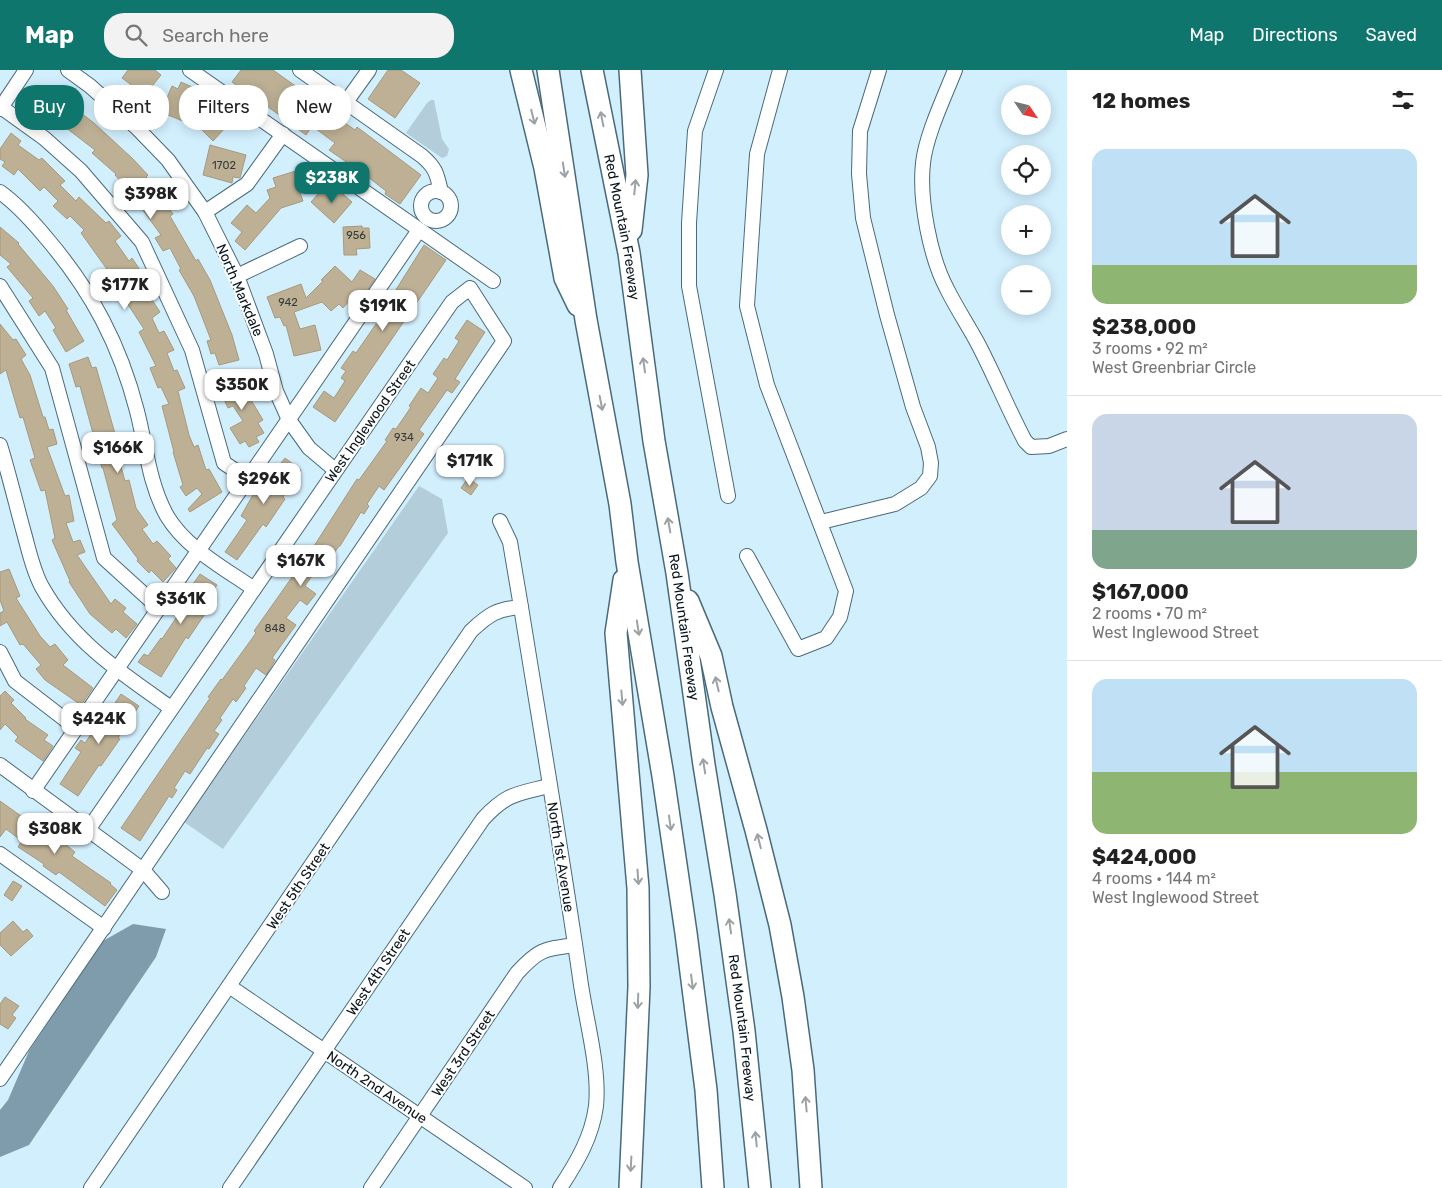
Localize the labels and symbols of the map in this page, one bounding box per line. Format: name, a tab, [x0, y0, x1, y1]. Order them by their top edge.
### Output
north arrow	[1001, 85, 1051, 135]
one-way arrow	[529, 109, 538, 125]
one-way arrow	[597, 112, 606, 128]
street label: Red Mountain Freeway	[600, 153, 643, 301]
house number: 1702	[212, 159, 236, 172]
pin: $238K	[297, 162, 367, 204]
one-way arrow	[560, 162, 570, 178]
pin: $398K	[116, 178, 186, 220]
one-way arrow	[630, 179, 640, 195]
house number: 956	[346, 229, 366, 242]
street label: North Markdale	[212, 241, 267, 339]
pin: $177K	[90, 268, 160, 311]
pin: $191K	[348, 290, 418, 332]
house number: 942	[278, 296, 298, 309]
street label: West Inglewood Street	[322, 356, 419, 486]
one-way arrow	[639, 357, 649, 373]
pin: $350K	[207, 368, 277, 411]
one-way arrow	[597, 394, 607, 410]
house number: 934	[394, 431, 414, 444]
pin: $166K	[83, 432, 153, 474]
pin: $171K	[435, 444, 505, 487]
pin: $296K	[229, 462, 299, 505]
one-way arrow	[663, 518, 673, 534]
pin: $167K	[266, 544, 336, 587]
street label: Red Mountain Freeway	[665, 552, 703, 702]
pin: $361K	[146, 582, 216, 625]
one-way arrow	[633, 619, 643, 635]
house number: 848	[265, 622, 285, 635]
one-way arrow	[712, 677, 721, 693]
one-way arrow	[617, 689, 627, 705]
pin: $424K	[64, 702, 134, 745]
one-way arrow	[699, 758, 709, 774]
street label: North 1st Avenue	[543, 801, 578, 913]
pin: $308K	[20, 812, 90, 855]
one-way arrow	[665, 814, 675, 830]
one-way arrow	[754, 834, 763, 850]
street label: West 5th Street	[263, 839, 334, 933]
one-way arrow	[633, 869, 642, 885]
one-way arrow	[725, 918, 735, 934]
street label: West 4th Street	[343, 925, 414, 1019]
street label: Red Mountain Freeway	[724, 953, 759, 1103]
one-way arrow	[687, 973, 697, 989]
one-way arrow	[634, 993, 643, 1009]
street label: West 3rd Street	[428, 1006, 499, 1100]
street label: North 2nd Avenue	[323, 1047, 430, 1127]
one-way arrow	[801, 1097, 811, 1113]
one-way arrow	[751, 1132, 761, 1148]
one-way arrow	[626, 1155, 635, 1171]

